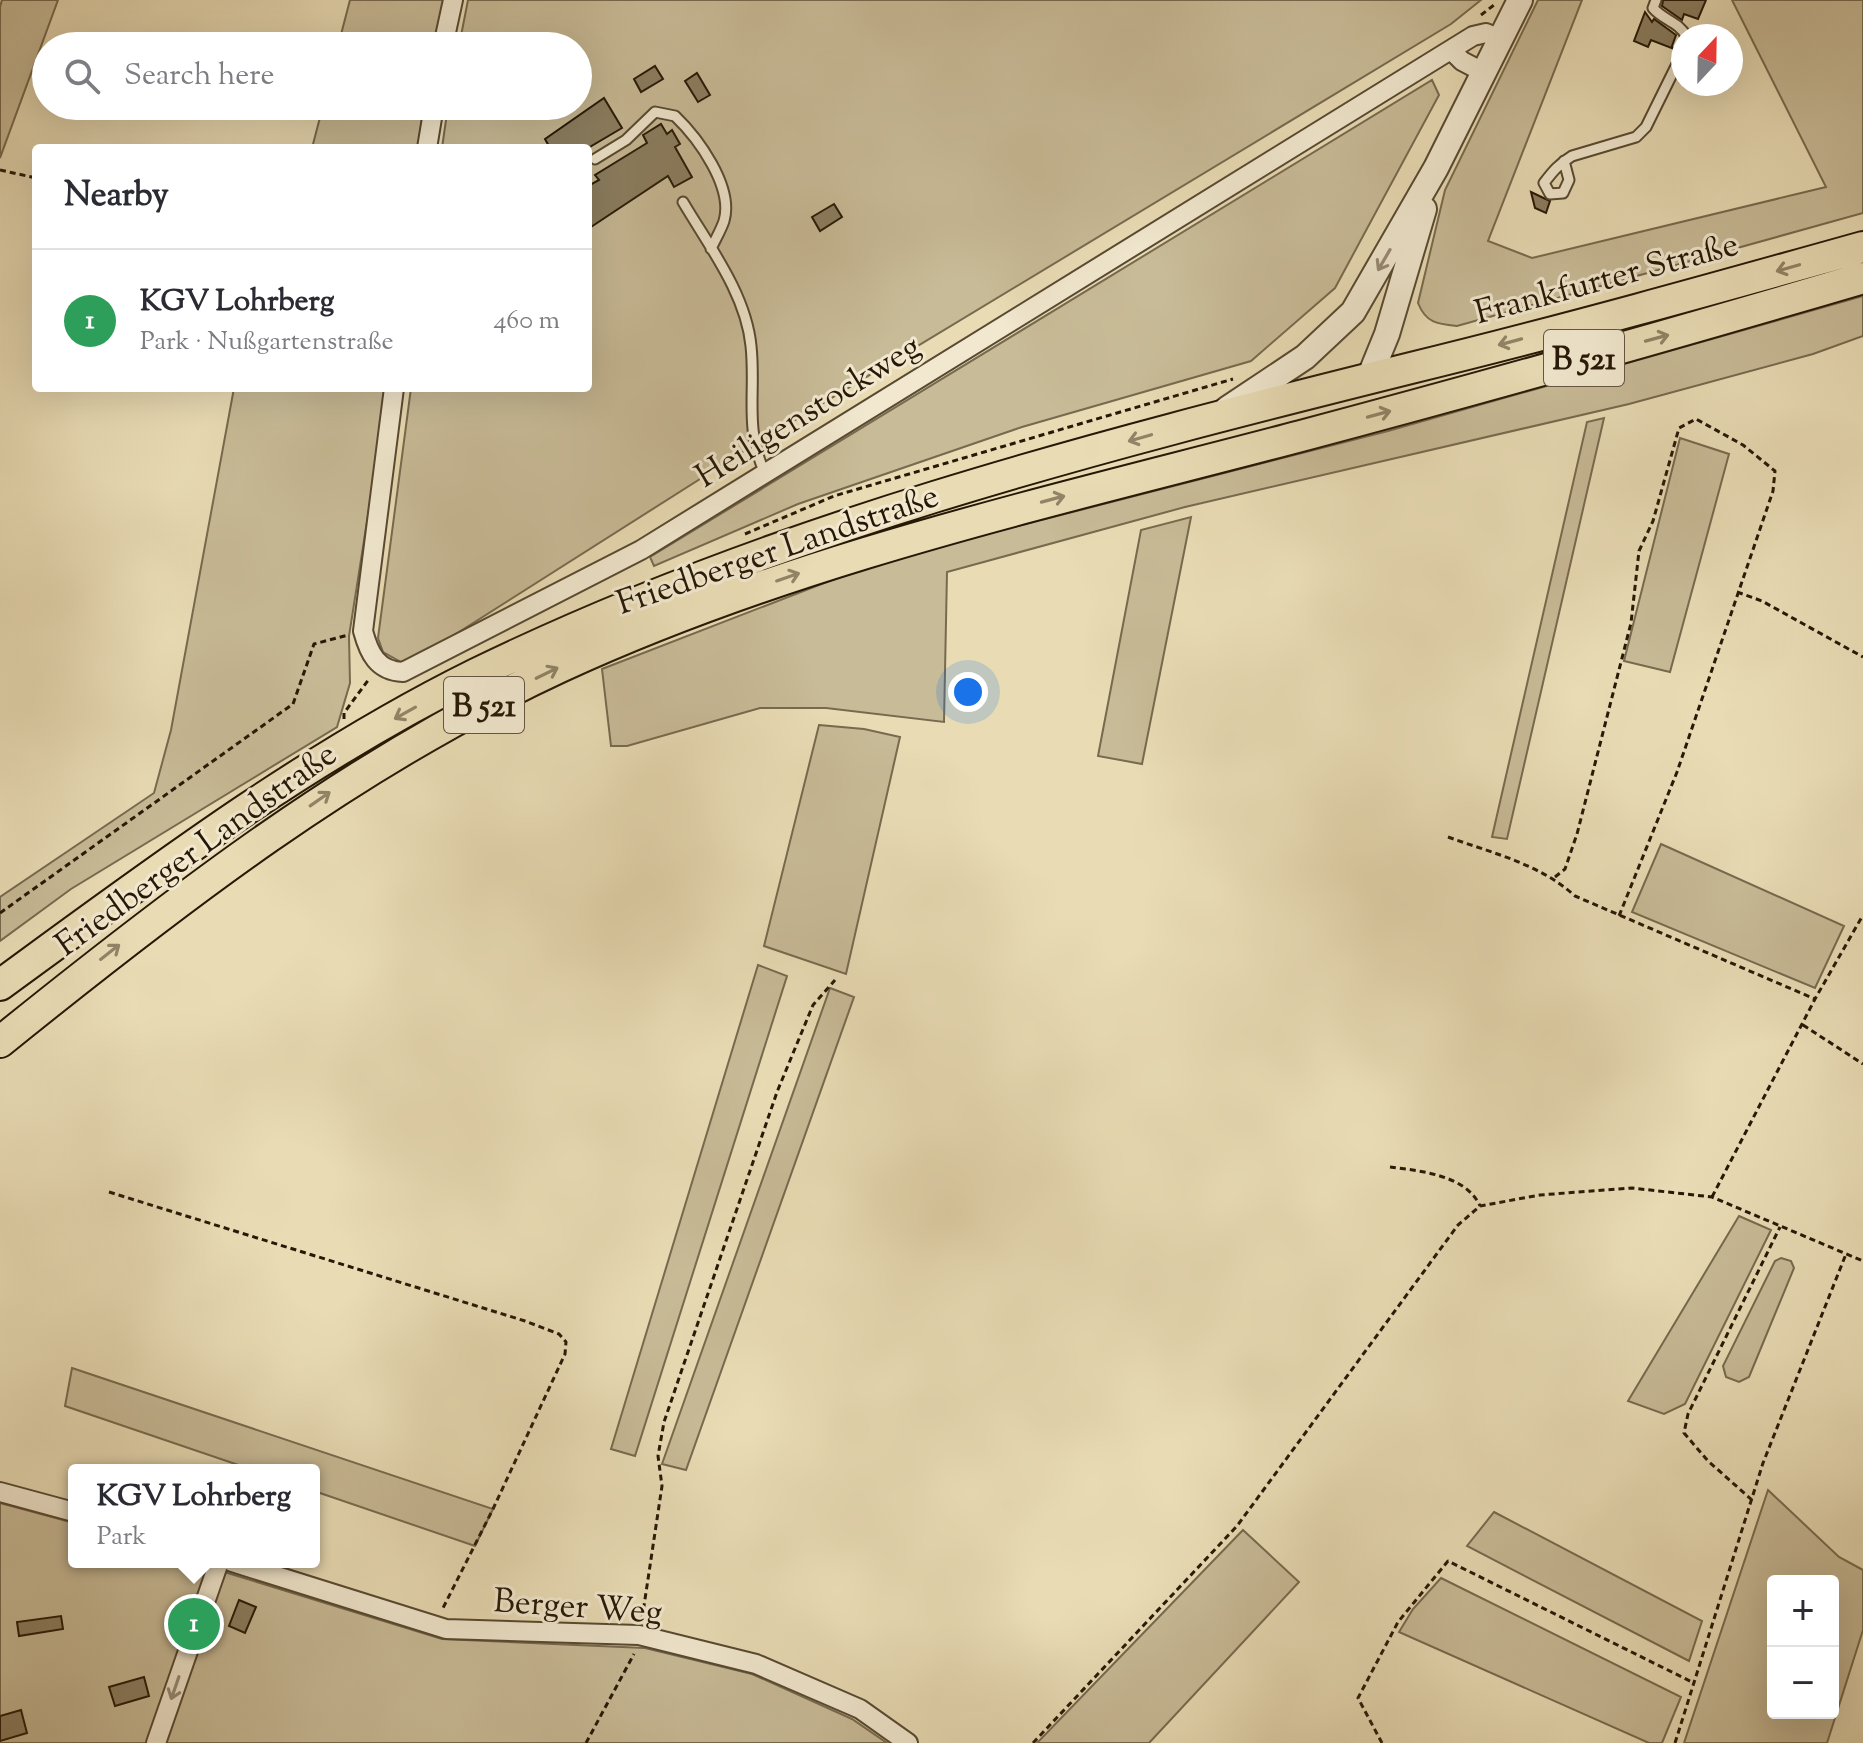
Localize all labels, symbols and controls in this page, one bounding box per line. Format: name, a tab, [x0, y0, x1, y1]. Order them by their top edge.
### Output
north arrow	[1671, 24, 1743, 96]
search box	[32, 32, 592, 120]
icon: search	[60, 54, 104, 98]
text: Search here	[124, 55, 274, 98]
text: Nearby	[64, 172, 169, 221]
street label: Frankfurter Straße	[1470, 222, 1744, 339]
one-way arrow	[1376, 248, 1392, 271]
one-way arrow	[1775, 261, 1801, 276]
text: KGV Lohrberg	[140, 281, 334, 324]
text: 1	[86, 303, 94, 340]
text: 460 m	[493, 303, 560, 340]
text: Park · Nußgartenstraße	[140, 324, 394, 361]
street label: Heiligenstockweg	[687, 324, 931, 502]
one-way arrow	[1643, 329, 1669, 344]
road number: B 521	[1544, 330, 1624, 386]
one-way arrow	[1497, 336, 1523, 351]
one-way arrow	[1366, 406, 1392, 421]
one-way arrow	[1127, 431, 1153, 446]
street label: Friedberger Landstraße	[611, 473, 946, 629]
one-way arrow	[1040, 491, 1066, 506]
one-way arrow	[776, 569, 801, 584]
one-way arrow	[535, 665, 558, 680]
your location	[948, 672, 988, 712]
road number: B 521	[444, 677, 524, 733]
one-way arrow	[394, 705, 417, 721]
street label: Friedberger Landstraße	[46, 732, 348, 970]
one-way arrow	[308, 791, 330, 807]
one-way arrow	[99, 944, 120, 961]
popup	[68, 1464, 320, 1568]
text: KGV Lohrberg	[97, 1476, 291, 1519]
text: Park	[97, 1519, 147, 1556]
map controls	[1767, 1575, 1839, 1719]
button: +	[1767, 1575, 1839, 1647]
street label: Berger Weg	[492, 1578, 664, 1639]
pin: 1	[168, 1594, 220, 1654]
button: −	[1767, 1647, 1839, 1719]
one-way arrow	[167, 1676, 181, 1700]

